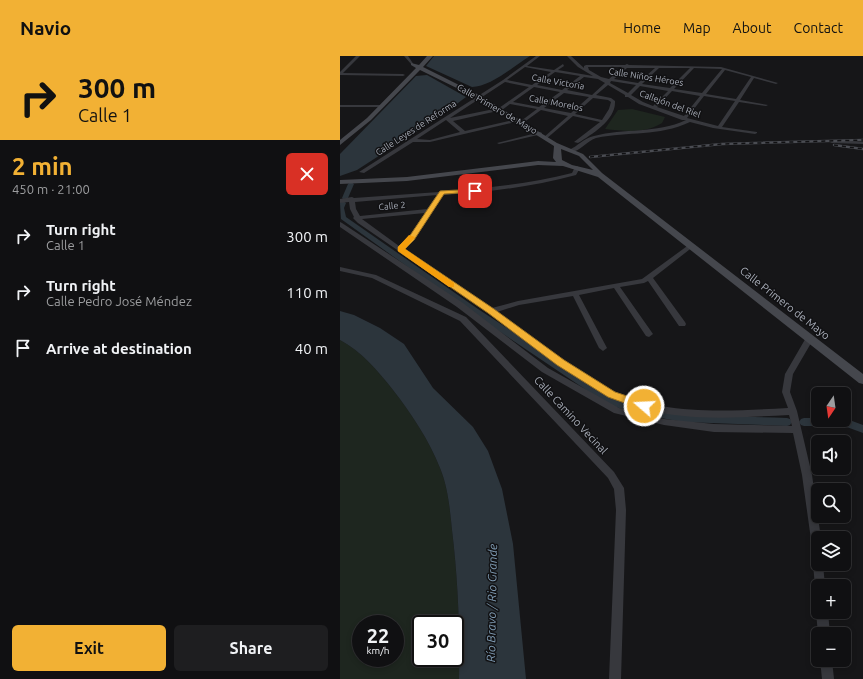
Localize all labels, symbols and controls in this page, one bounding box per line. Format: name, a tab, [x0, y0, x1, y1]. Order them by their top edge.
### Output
text: Navio	[20, 17, 71, 39]
text: Home	[623, 20, 661, 36]
text: Map	[683, 20, 711, 36]
text: About	[733, 20, 772, 36]
text: Contact	[794, 20, 843, 36]
street label: Calle Niños Héroes	[608, 66, 684, 88]
icon: right	[12, 72, 64, 124]
text: 300 m	[78, 72, 156, 103]
street label: Calle Victoria	[531, 72, 585, 92]
street label: Calle Primero de Mayo	[455, 82, 539, 136]
street label: Callejón del Riel	[638, 88, 703, 120]
street label: Calle Morelos	[528, 93, 584, 113]
street label: Calle Leyes de Reforma	[374, 98, 458, 158]
text: Calle 1	[78, 105, 132, 125]
text: 2 min	[12, 153, 73, 180]
button: close	[286, 153, 328, 195]
pin	[458, 174, 492, 208]
icon: arrive	[464, 180, 486, 202]
text: 450 m · 21:00	[12, 182, 90, 196]
street label: Calle 2	[378, 200, 406, 212]
text: Turn right	[46, 221, 116, 238]
icon: right	[12, 225, 34, 247]
text: 300 m	[286, 228, 328, 245]
text: Calle 1	[46, 238, 85, 252]
street label: Calle Primero de Mayo	[738, 264, 832, 342]
text: Turn right	[46, 277, 116, 294]
icon: right	[12, 281, 34, 303]
text: 110 m	[286, 284, 328, 301]
text: Calle Pedro José Méndez	[46, 294, 192, 308]
icon: arrive	[12, 337, 34, 359]
text: Arrive at destination	[46, 340, 192, 357]
text: 40 m	[295, 340, 328, 357]
street label: Calle Camino Vecinal	[532, 374, 610, 456]
position arrow	[623, 385, 665, 427]
north arrow	[811, 387, 851, 427]
map controls	[811, 387, 851, 667]
button: sound	[811, 435, 851, 475]
button: search	[811, 483, 851, 523]
button: layers	[811, 531, 851, 571]
water label: Río Bravo / Rio Grande	[484, 544, 499, 662]
button: +	[811, 579, 851, 619]
speed limit sign: 30	[412, 615, 464, 667]
text: 22	[367, 624, 389, 647]
button: Exit	[12, 625, 166, 671]
button: Share	[174, 625, 328, 671]
button: −	[811, 627, 851, 667]
text: km/h	[366, 645, 390, 656]

